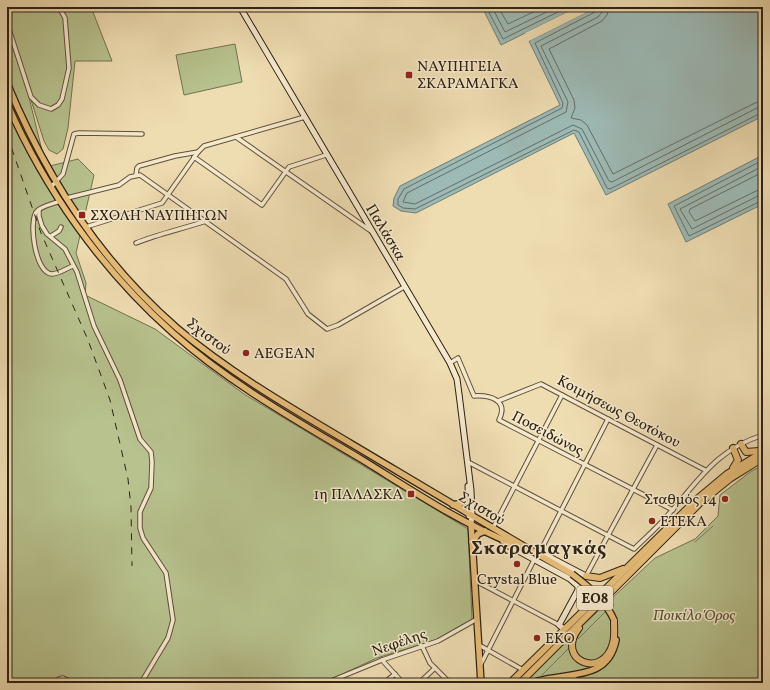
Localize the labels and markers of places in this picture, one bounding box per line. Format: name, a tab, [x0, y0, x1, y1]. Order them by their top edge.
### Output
place label: ΝΑΥΠΗΓΕΙΑ ΣΚΑΡΑΜΑΓΚΑ	[417, 57, 519, 95]
marker: ΝΑΥΠΗΓΕΙΑ ΣΚΑΡΑΜΑΓΚΑ	[404, 70, 414, 80]
place label: ΣΧΟΛΗ ΝΑΥΠΗΓΩΝ	[90, 206, 228, 227]
marker: ΣΧΟΛΗ ΝΑΥΠΗΓΩΝ	[77, 210, 87, 220]
place label: AEGEAN	[254, 344, 315, 365]
marker: AEGEAN	[241, 348, 251, 358]
place label: 1η ΠΑΛΑΣΚΑ	[313, 485, 403, 506]
marker: 1η ΠΑΛΑΣΚΑ	[406, 489, 416, 499]
place label: Σταθμός 14	[644, 490, 717, 511]
marker: Σταθμός 14	[720, 494, 730, 504]
place label: ETEKA	[660, 512, 707, 533]
marker: ETEKA	[647, 516, 657, 526]
marker: Crystal Blue	[512, 559, 522, 569]
place label: Crystal Blue	[477, 570, 557, 591]
place label: EKO	[545, 629, 575, 650]
marker: EKO	[532, 633, 542, 643]

